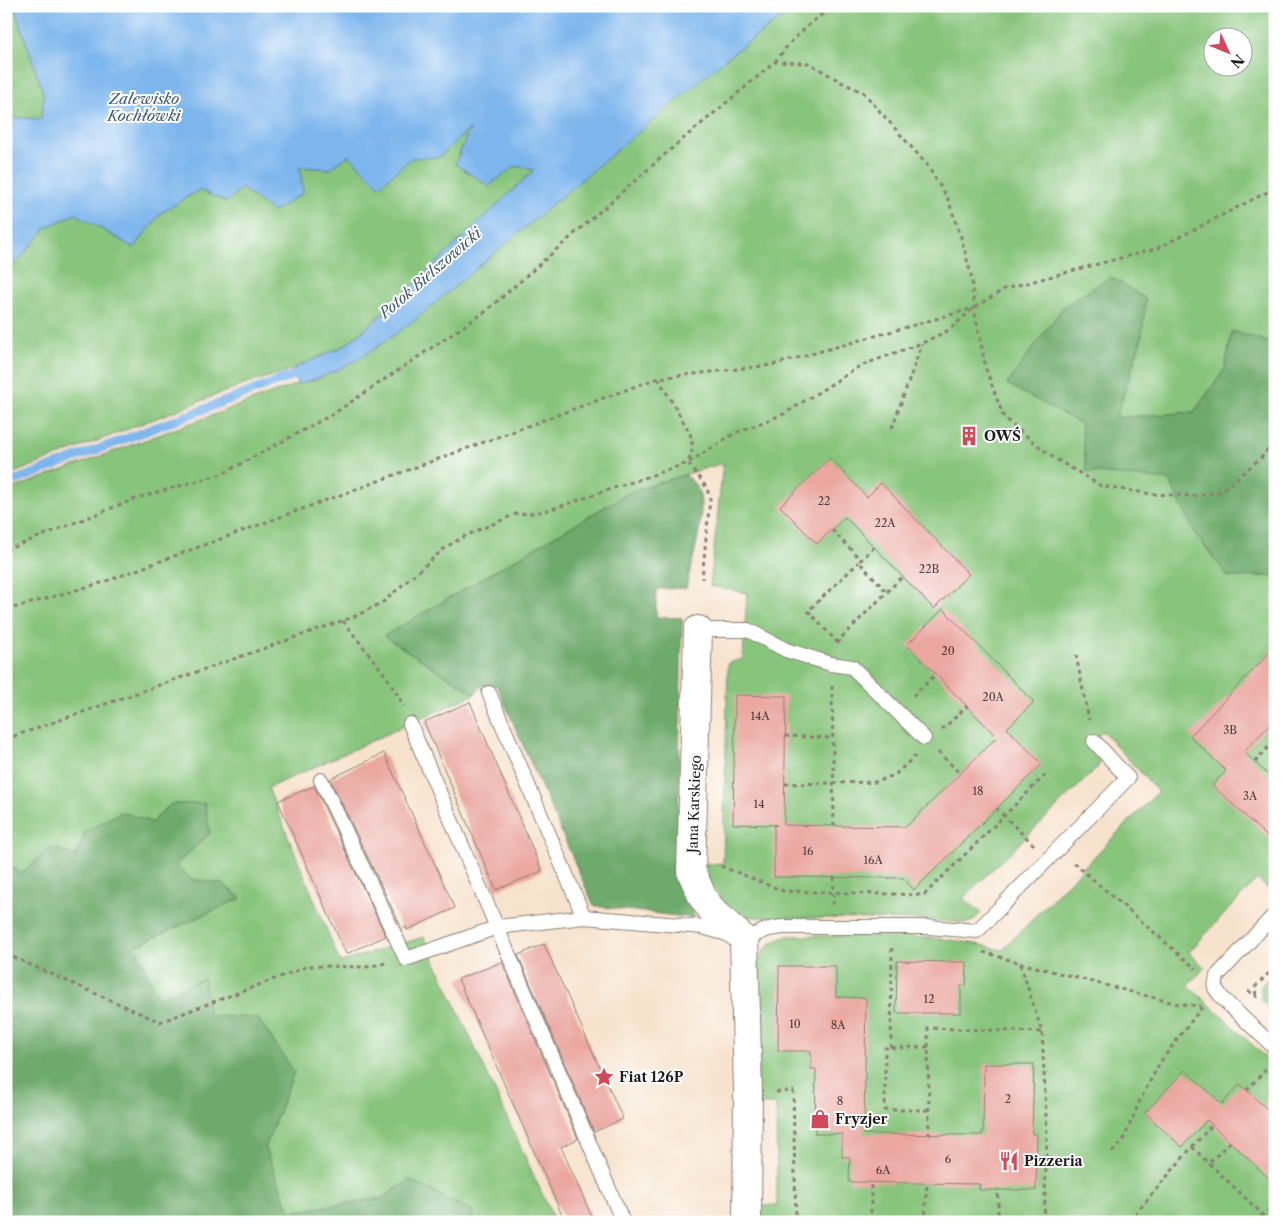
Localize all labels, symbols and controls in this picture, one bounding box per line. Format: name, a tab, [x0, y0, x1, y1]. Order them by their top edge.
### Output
north arrow	[1204, 28, 1254, 78]
text: N	[1227, 50, 1248, 72]
water label: Zalewisko Kochłówki	[106, 89, 182, 125]
water label: Potok Bielszowicki	[374, 223, 486, 323]
building icon: OWŚ	[958, 425, 980, 447]
place label: OWŚ	[984, 426, 1021, 445]
house number: 22	[818, 494, 830, 508]
house number: 22A	[875, 516, 896, 530]
house number: 22B	[919, 562, 939, 576]
house number: 20	[941, 644, 955, 658]
house number: 20A	[982, 690, 1004, 704]
house number: 14A	[750, 709, 770, 723]
house number: 3B	[1223, 723, 1237, 737]
street label: Jana Karskiego	[683, 755, 705, 855]
house number: 18	[972, 784, 984, 798]
house number: 3A	[1243, 789, 1258, 803]
house number: 14	[754, 797, 764, 811]
house number: 16	[802, 844, 814, 858]
house number: 16A	[863, 853, 883, 867]
house number: 12	[924, 992, 934, 1006]
house number: 10	[789, 1017, 801, 1031]
house number: 8A	[831, 1018, 846, 1032]
place icon: Fiat 126P	[593, 1066, 615, 1088]
place label: Fiat 126P	[619, 1068, 684, 1086]
house number: 2	[1005, 1092, 1011, 1106]
house number: 8	[837, 1094, 843, 1108]
shop icon: Fryzjer	[809, 1108, 831, 1130]
place label: Fryzjer	[835, 1110, 888, 1128]
restaurant icon: Pizzeria	[998, 1150, 1020, 1172]
house number: 6	[945, 1152, 952, 1166]
place label: Pizzeria	[1024, 1152, 1084, 1170]
house number: 6A	[876, 1163, 891, 1177]

